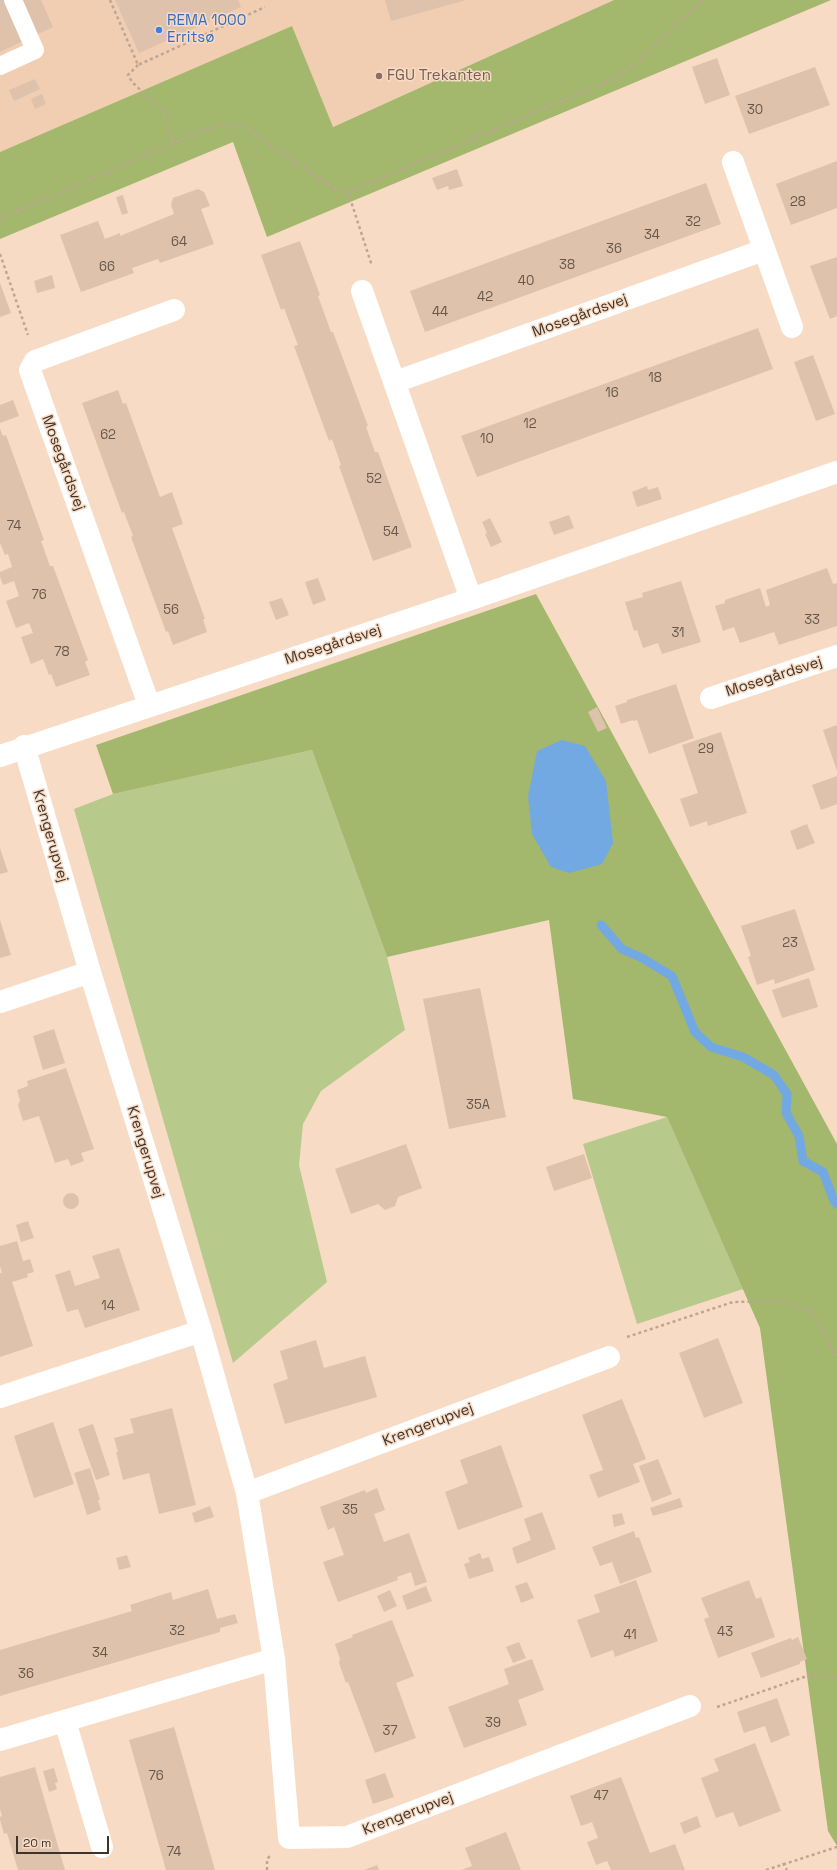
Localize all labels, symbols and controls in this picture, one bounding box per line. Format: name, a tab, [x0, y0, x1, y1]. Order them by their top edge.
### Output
place label: REMA 1000 Erritsø	[167, 12, 246, 47]
marker: REMA 1000 Erritsø	[154, 25, 164, 35]
place label: FGU Trekanten	[387, 67, 491, 85]
marker: FGU Trekanten	[374, 71, 384, 81]
house number: 30	[747, 102, 763, 118]
house number: 28	[790, 194, 806, 210]
house number: 32	[685, 214, 701, 230]
house number: 34	[644, 227, 660, 243]
house number: 64	[171, 234, 187, 250]
house number: 36	[606, 241, 622, 257]
house number: 38	[559, 257, 575, 273]
house number: 66	[99, 259, 115, 275]
house number: 40	[518, 273, 534, 289]
house number: 42	[477, 289, 493, 305]
street label: Mosegårdsvej	[530, 290, 630, 342]
house number: 44	[432, 304, 448, 320]
house number: 18	[648, 370, 662, 386]
house number: 16	[605, 385, 619, 401]
street label: Mosegårdsvej	[37, 413, 89, 513]
house number: 12	[523, 416, 537, 432]
house number: 62	[100, 427, 116, 443]
house number: 10	[480, 431, 494, 447]
house number: 52	[366, 471, 382, 487]
house number: 74	[7, 518, 21, 534]
house number: 54	[383, 524, 399, 540]
house number: 76	[31, 587, 47, 603]
house number: 56	[163, 602, 179, 618]
house number: 33	[804, 612, 820, 628]
street label: Mosegårdsvej	[283, 621, 383, 669]
house number: 31	[671, 625, 685, 641]
house number: 78	[54, 644, 70, 660]
street label: Mosegårdsvej	[724, 653, 824, 701]
house number: 29	[698, 741, 714, 757]
street label: Krengerupvej	[28, 788, 72, 884]
house number: 23	[782, 935, 798, 951]
house number: 35A	[466, 1097, 490, 1113]
street label: Krengerupvej	[122, 1104, 168, 1200]
house number: 14	[101, 1298, 115, 1314]
street label: Krengerupvej	[380, 1399, 476, 1451]
house number: 35	[342, 1502, 358, 1518]
house number: 32	[169, 1623, 185, 1639]
house number: 43	[717, 1624, 733, 1640]
house number: 41	[623, 1627, 637, 1643]
house number: 34	[92, 1645, 108, 1661]
house number: 36	[18, 1666, 34, 1682]
house number: 39	[485, 1715, 501, 1731]
house number: 37	[382, 1723, 398, 1739]
house number: 76	[148, 1768, 164, 1784]
street label: Krengerupvej	[360, 1788, 456, 1840]
house number: 47	[593, 1788, 609, 1804]
scale bar	[18, 1828, 111, 1854]
text: 20 m	[23, 1835, 51, 1851]
house number: 74	[167, 1844, 181, 1860]

